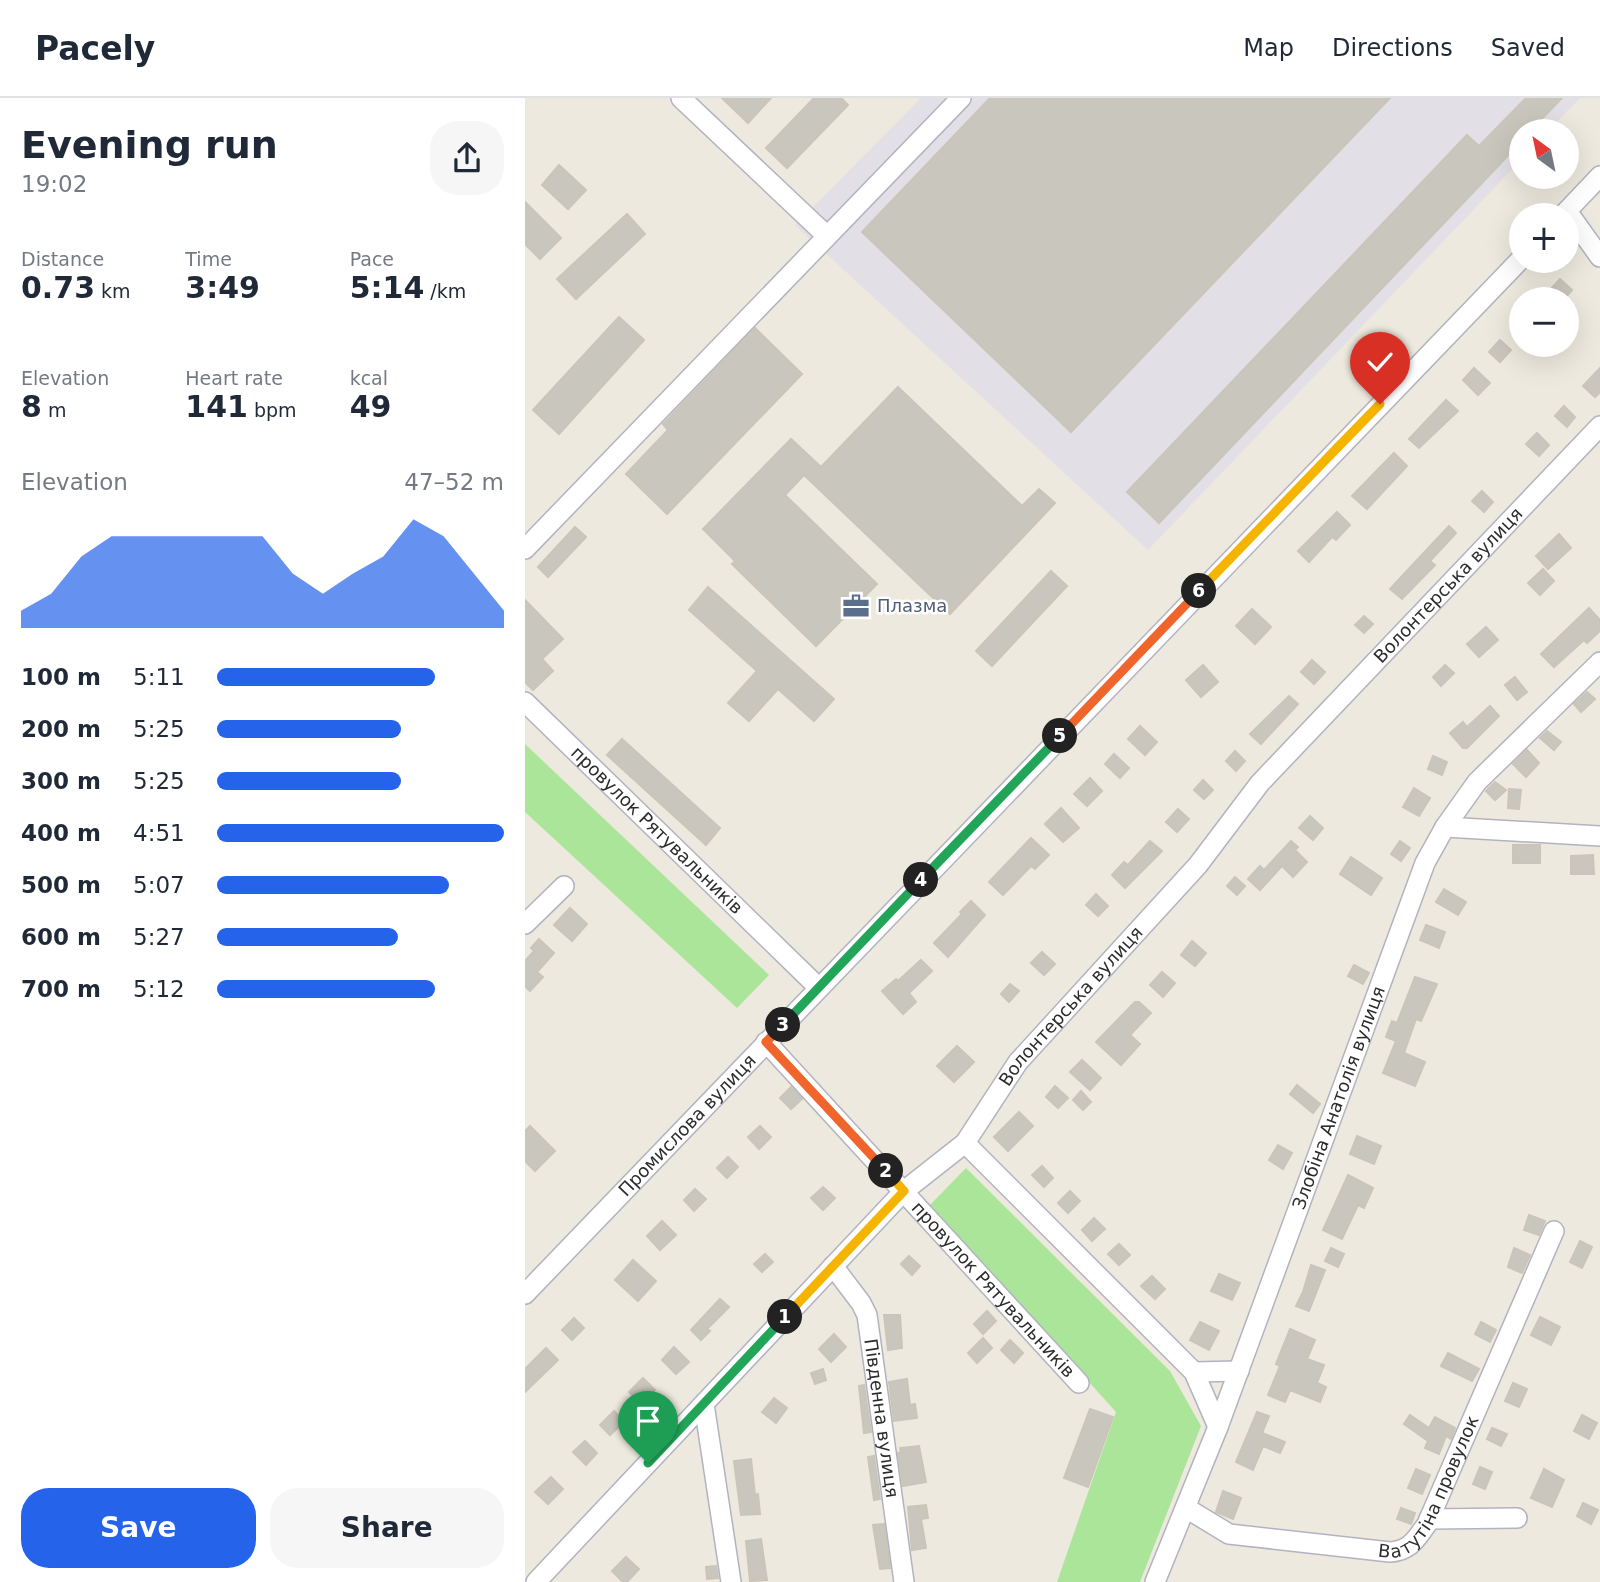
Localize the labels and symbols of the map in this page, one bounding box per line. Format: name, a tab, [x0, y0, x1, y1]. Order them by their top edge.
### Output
north arrow	[1509, 119, 1579, 189]
pin	[1350, 332, 1410, 404]
street label: Волонтерська вулиця	[1369, 503, 1527, 667]
pin: 6	[1181, 574, 1217, 608]
office icon: Плазма	[841, 591, 871, 621]
place label: Плазма	[877, 595, 947, 616]
pin: 5	[1043, 718, 1077, 754]
street label: провулок Рятувальників	[567, 742, 747, 918]
pin: 4	[903, 862, 939, 898]
street label: Волонтерська вулиця	[994, 922, 1147, 1090]
street label: Злобіна Анатолія вулиця	[1288, 983, 1389, 1212]
pin: 3	[765, 1007, 801, 1042]
street label: Промислова вулиця	[614, 1050, 760, 1200]
pin: 2	[869, 1154, 903, 1188]
street label: провулок Рятувальників	[908, 1197, 1079, 1381]
pin: 1	[768, 1300, 803, 1334]
street label: Південна вулиця	[860, 1337, 903, 1499]
pin	[618, 1391, 678, 1463]
street label: Ватутіна провулок	[1377, 1412, 1483, 1562]

